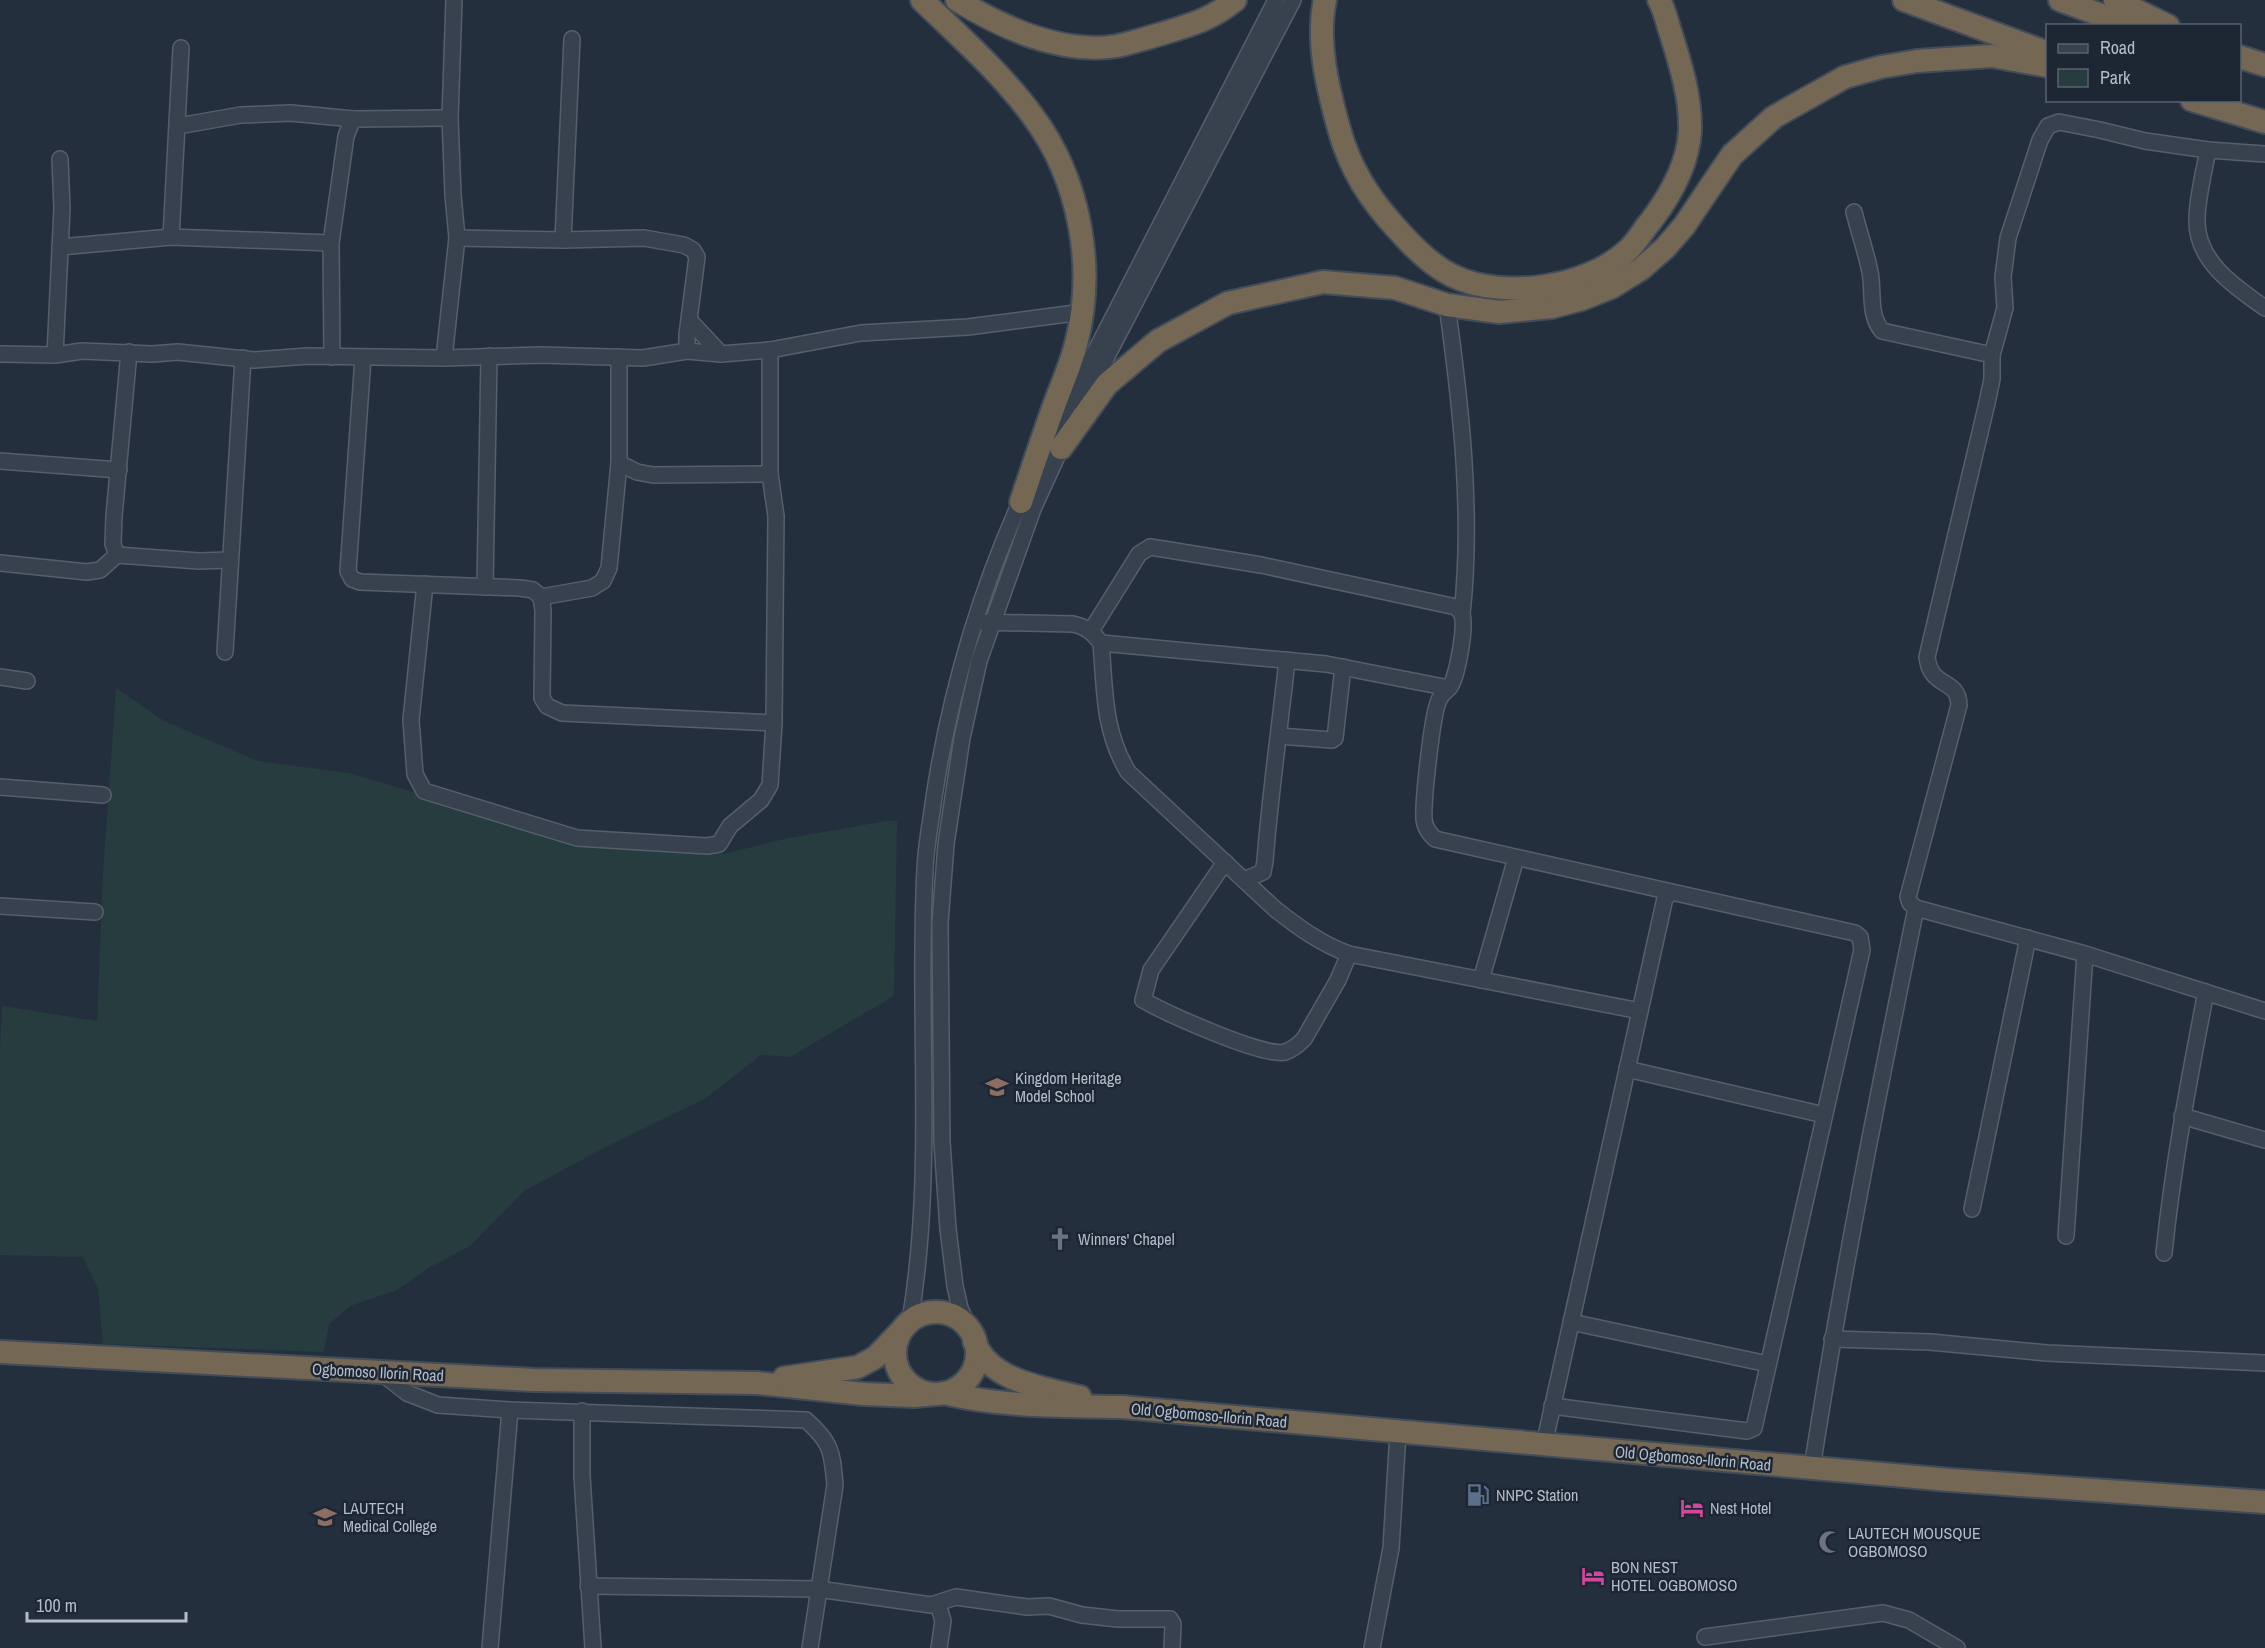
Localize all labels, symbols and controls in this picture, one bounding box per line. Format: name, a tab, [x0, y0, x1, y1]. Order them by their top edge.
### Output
legend	[2046, 24, 2241, 102]
text: Road	[2100, 35, 2135, 60]
text: Park	[2100, 65, 2131, 90]
place label: Kingdom Heritage Model School	[1015, 1067, 1121, 1107]
school or university icon: Kingdom Heritage Model School	[984, 1074, 1010, 1100]
church icon: Winners' Chapel	[1047, 1226, 1073, 1252]
place label: Winners' Chapel	[1078, 1228, 1175, 1250]
street label: Ogbomoso Ilorin Road	[312, 1358, 444, 1386]
street label: Old Ogbomoso-Ilorin Road	[1130, 1397, 1288, 1433]
street label: Old Ogbomoso-Ilorin Road	[1614, 1440, 1772, 1476]
fuel station icon: NNPC Station	[1465, 1482, 1491, 1508]
place label: NNPC Station	[1496, 1484, 1578, 1506]
hotel icon: Nest Hotel	[1679, 1495, 1705, 1521]
place label: LAUTECH Medical College	[343, 1497, 437, 1537]
place label: Nest Hotel	[1710, 1497, 1771, 1519]
school or university icon: LAUTECH Medical College	[312, 1504, 338, 1530]
place label: LAUTECH MOUSQUE OGBOMOSO	[1848, 1522, 1981, 1562]
mosque icon: LAUTECH MOUSQUE OGBOMOSO	[1817, 1529, 1843, 1555]
place label: BON NEST HOTEL OGBOMOSO	[1611, 1556, 1737, 1596]
hotel icon: BON NEST HOTEL OGBOMOSO	[1580, 1563, 1606, 1589]
scale bar	[27, 1585, 186, 1623]
text: 100 m	[36, 1593, 77, 1618]

